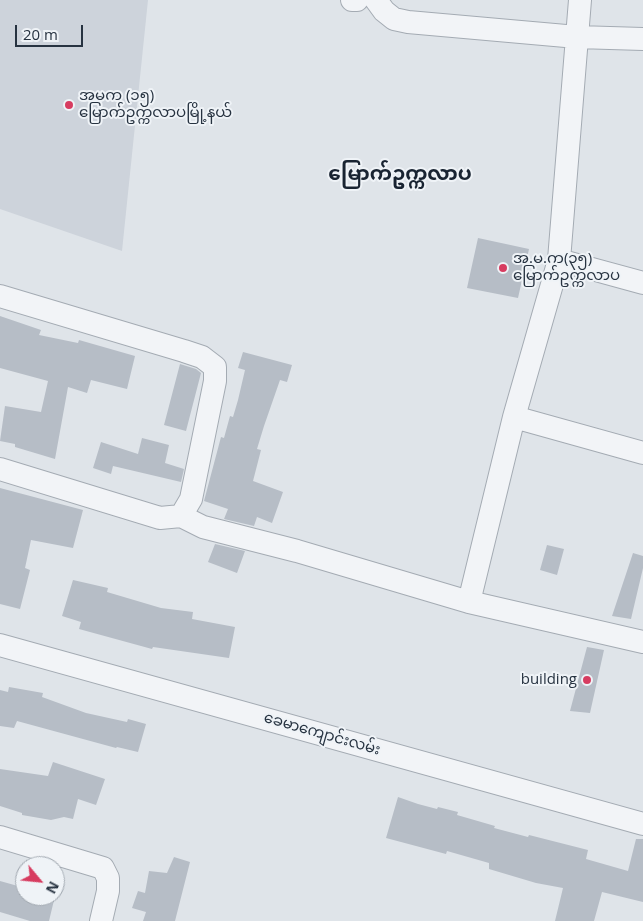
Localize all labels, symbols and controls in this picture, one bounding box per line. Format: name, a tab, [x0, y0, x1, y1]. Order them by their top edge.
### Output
scale bar	[18, 15, 85, 47]
text: 20 m	[23, 24, 58, 44]
place label: အမက (၁၅) မြောက်ဥက္ကလာပမြို့နယ်	[79, 87, 232, 122]
marker: အမက (၁၅) မြောက်ဥက္ကလာပမြို့နယ်	[63, 99, 75, 111]
district label: မြောက်‌ဥက္ကလာပ	[328, 162, 472, 186]
place label: အ.မ.က(၃၅) မြောက်ဥက္ကလာပ	[513, 250, 620, 285]
marker: အ.မ.က(၃၅) မြောက်ဥက္ကလာပ	[497, 262, 509, 274]
place label: building	[521, 671, 577, 689]
marker: building	[581, 674, 593, 686]
street label: ခေမာကျောင်းလမ်း	[262, 709, 382, 759]
north arrow	[15, 856, 65, 906]
text: N	[42, 878, 64, 897]

